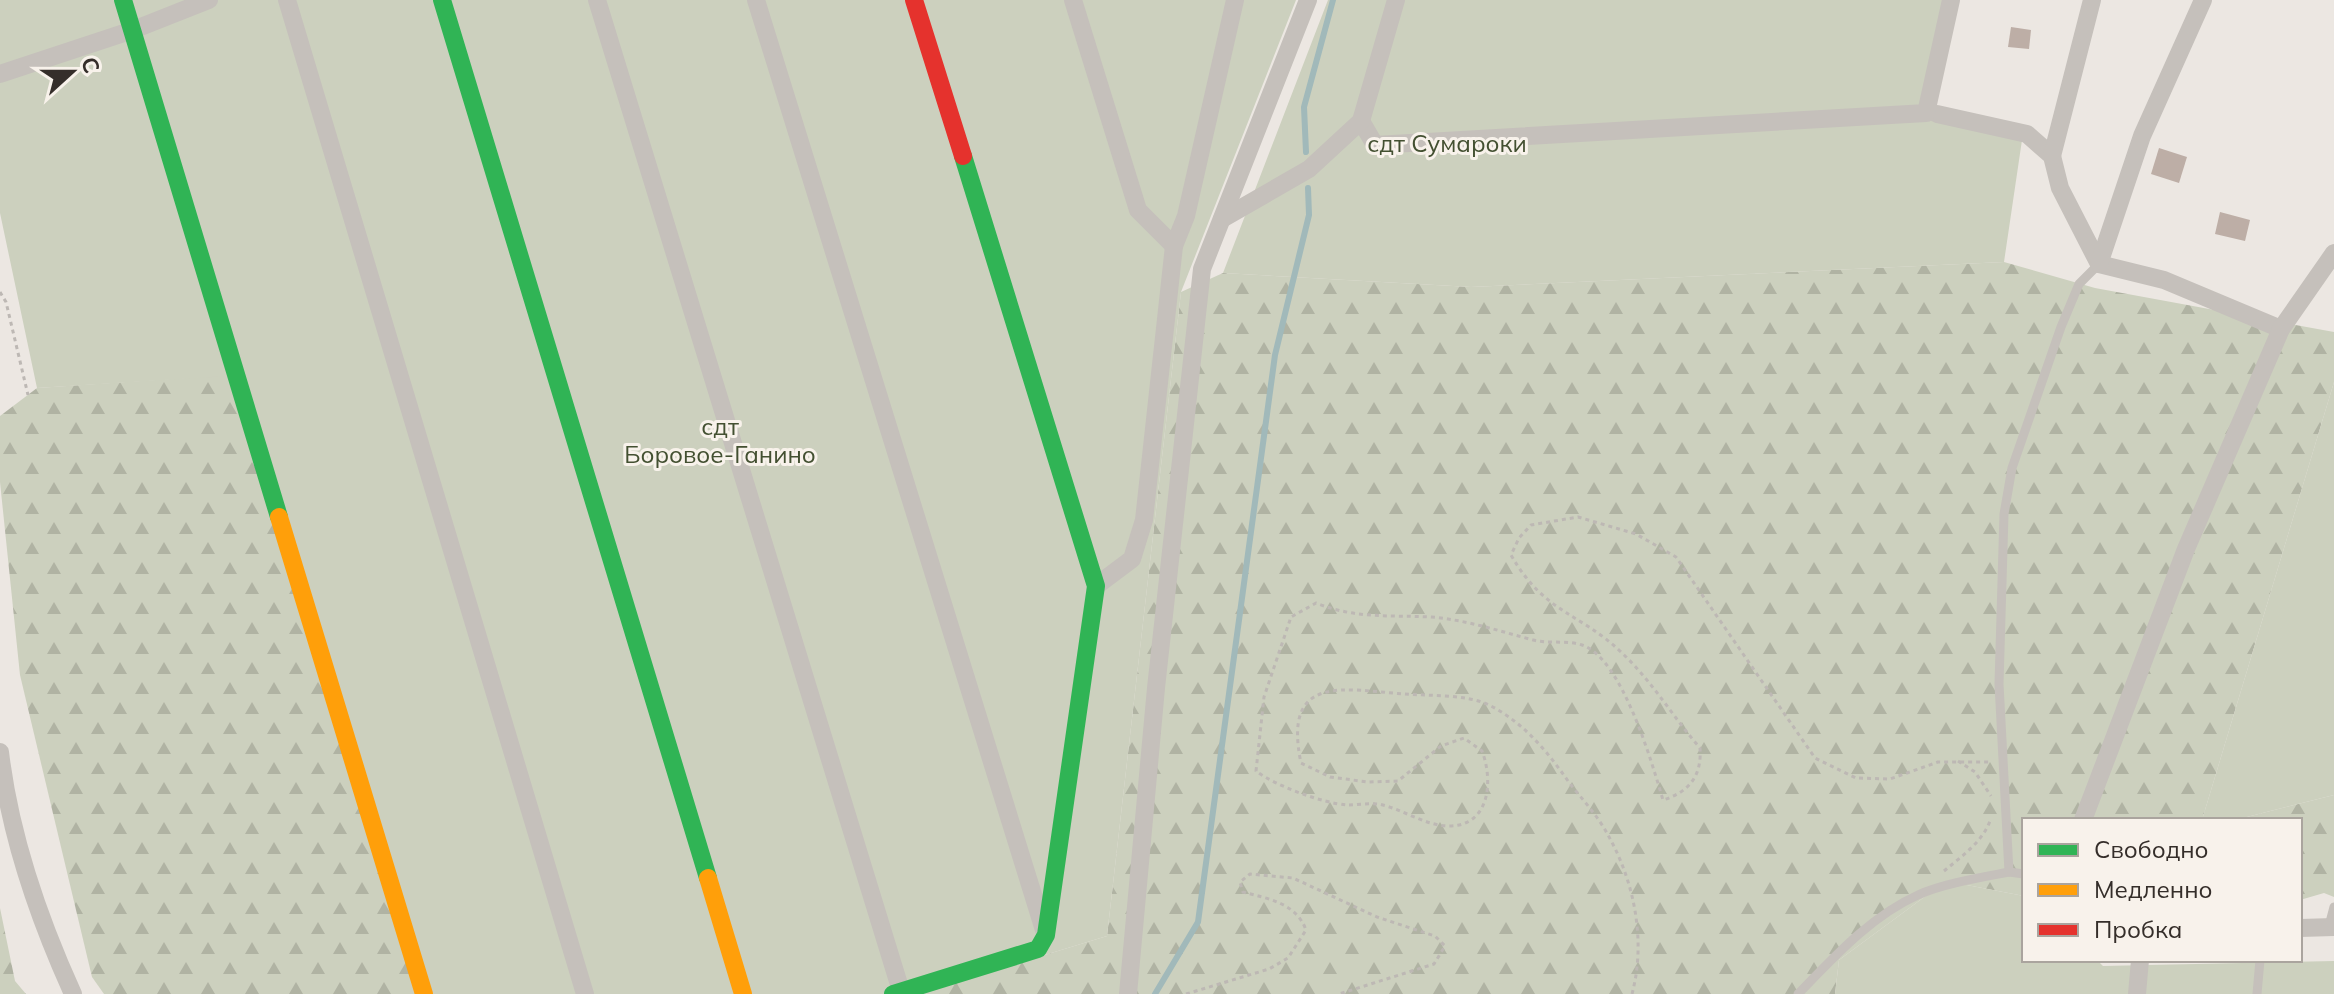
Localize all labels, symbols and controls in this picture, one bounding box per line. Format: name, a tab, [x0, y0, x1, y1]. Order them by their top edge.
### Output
north arrow	[32, 32, 112, 112]
text: С	[75, 53, 106, 77]
park label: сдт Сумароки	[1367, 128, 1527, 158]
park label: сдт Боровое-Ганино	[624, 411, 816, 469]
legend	[2022, 818, 2302, 962]
text: Свободно	[2094, 834, 2209, 864]
text: Медленно	[2094, 874, 2213, 904]
text: Пробка	[2094, 914, 2182, 944]

